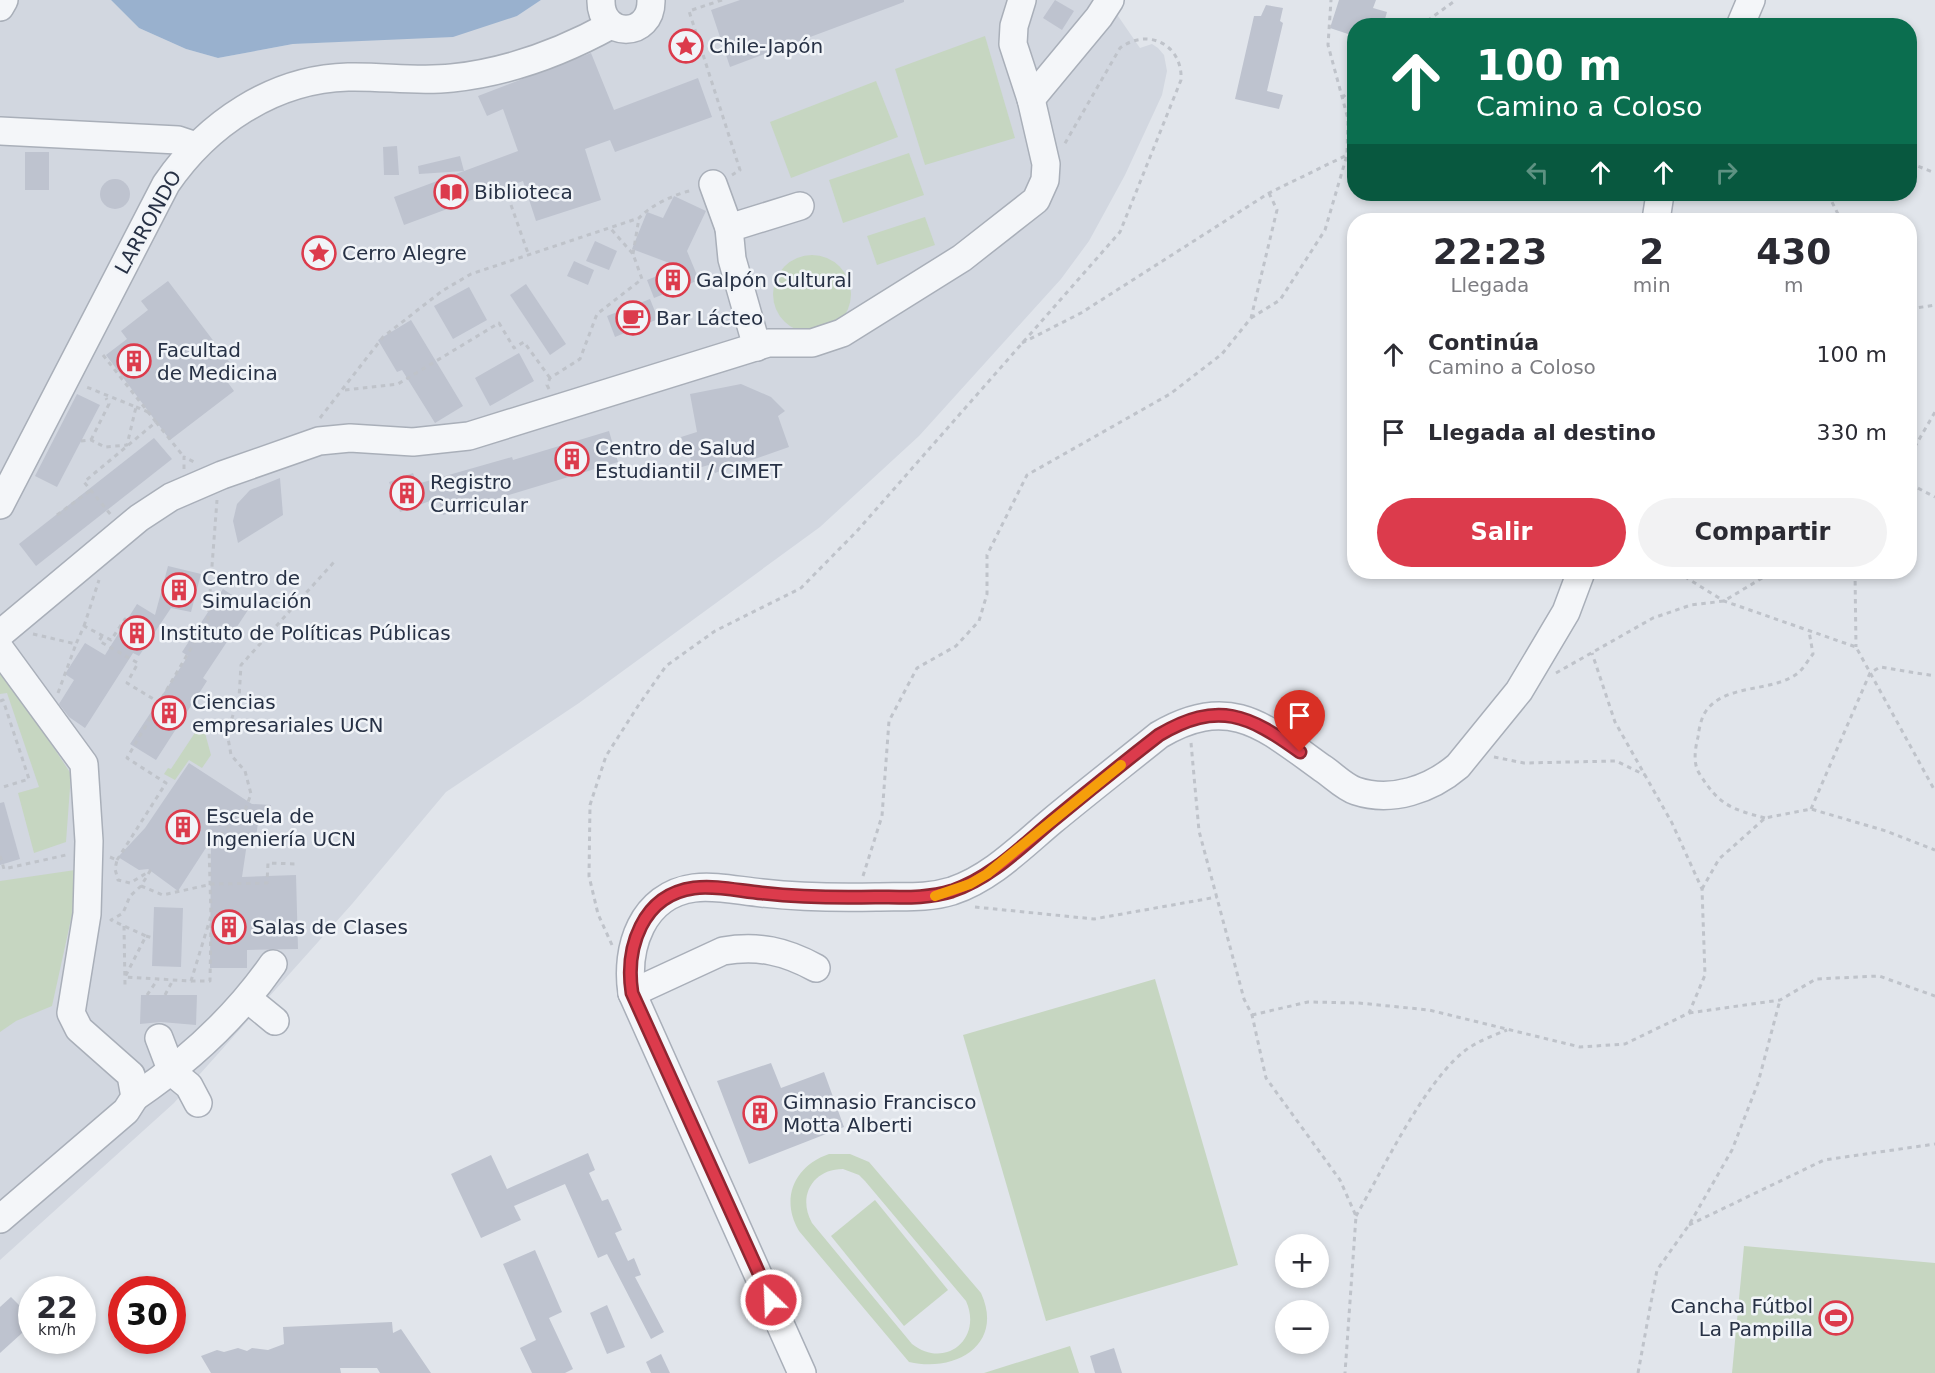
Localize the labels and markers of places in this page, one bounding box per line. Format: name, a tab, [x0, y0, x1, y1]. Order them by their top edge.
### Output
place icon: Chile-Japón	[668, 28, 704, 64]
place label: Chile-Japón	[709, 34, 823, 58]
library icon: Biblioteca	[433, 174, 469, 210]
place label: Biblioteca	[474, 180, 573, 204]
place icon: Cerro Alegre	[301, 235, 337, 271]
place label: Cerro Alegre	[342, 241, 467, 265]
building icon: Galpón Cultural	[655, 262, 691, 298]
place label: Galpón Cultural	[696, 268, 852, 292]
cafe icon: Bar Lácteo	[615, 300, 651, 336]
place label: Bar Lácteo	[656, 306, 763, 330]
place label: Facultad de Medicina	[157, 338, 278, 385]
building icon: Facultad de Medicina	[116, 343, 152, 379]
place label: Centro de Salud Estudiantil / CIMET	[595, 436, 783, 483]
building icon: Centro de Salud Estudiantil / CIMET	[554, 441, 590, 477]
place label: Registro Curricular	[430, 470, 529, 517]
building icon: Registro Curricular	[389, 475, 425, 511]
place label: Centro de Simulación	[202, 566, 312, 613]
building icon: Centro de Simulación	[161, 572, 197, 608]
building icon: Instituto de Políticas Públicas	[119, 615, 155, 651]
place label: Instituto de Políticas Públicas	[160, 621, 451, 645]
place label: Ciencias empresariales UCN	[192, 690, 383, 737]
pin	[1274, 690, 1325, 752]
building icon: Ciencias empresariales UCN	[151, 695, 187, 731]
place label: Escuela de Ingeniería UCN	[206, 804, 356, 851]
building icon: Escuela de Ingeniería UCN	[165, 809, 201, 845]
building icon: Salas de Clases	[211, 909, 247, 945]
place label: Salas de Clases	[252, 915, 408, 939]
place label: Gimnasio Francisco Motta Alberti	[783, 1090, 976, 1137]
building icon: Gimnasio Francisco Motta Alberti	[742, 1095, 778, 1131]
place label: Cancha Fútbol La Pampilla	[1670, 1294, 1813, 1341]
sports icon: Cancha Fútbol La Pampilla	[1818, 1300, 1854, 1336]

